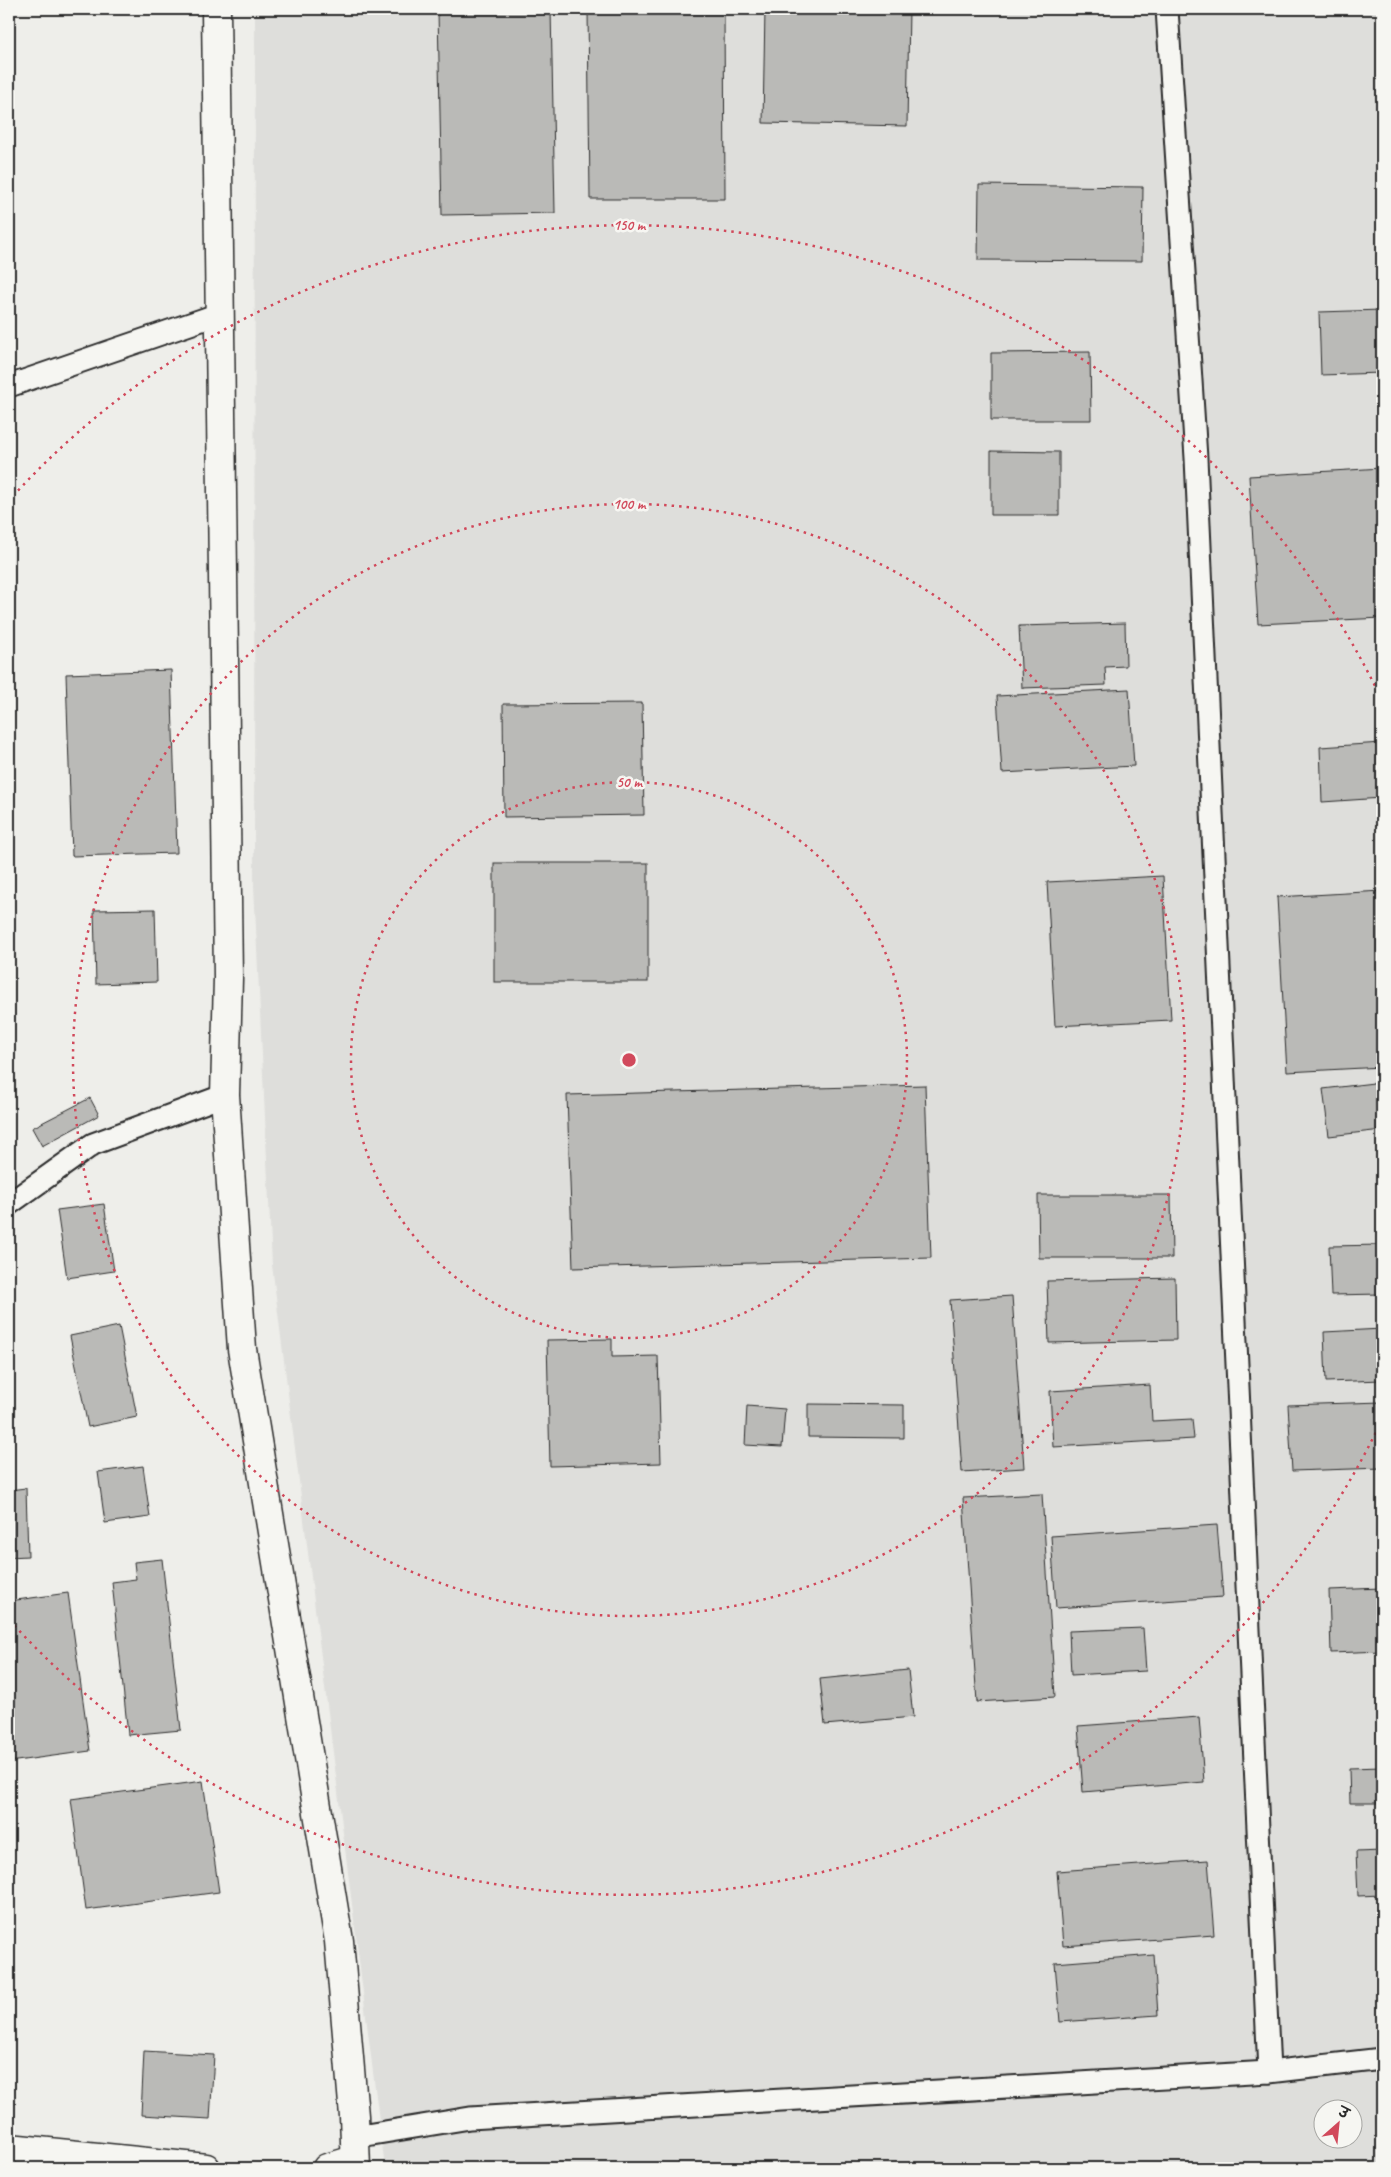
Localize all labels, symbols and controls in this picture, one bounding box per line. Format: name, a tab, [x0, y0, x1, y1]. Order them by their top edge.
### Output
text: 150 m	[613, 216, 647, 235]
text: 100 m	[613, 495, 647, 514]
text: 50 m	[616, 773, 643, 792]
centre of rings	[620, 1051, 638, 1069]
north arrow	[1314, 2100, 1364, 2150]
text: उ	[1334, 2102, 1353, 2123]

